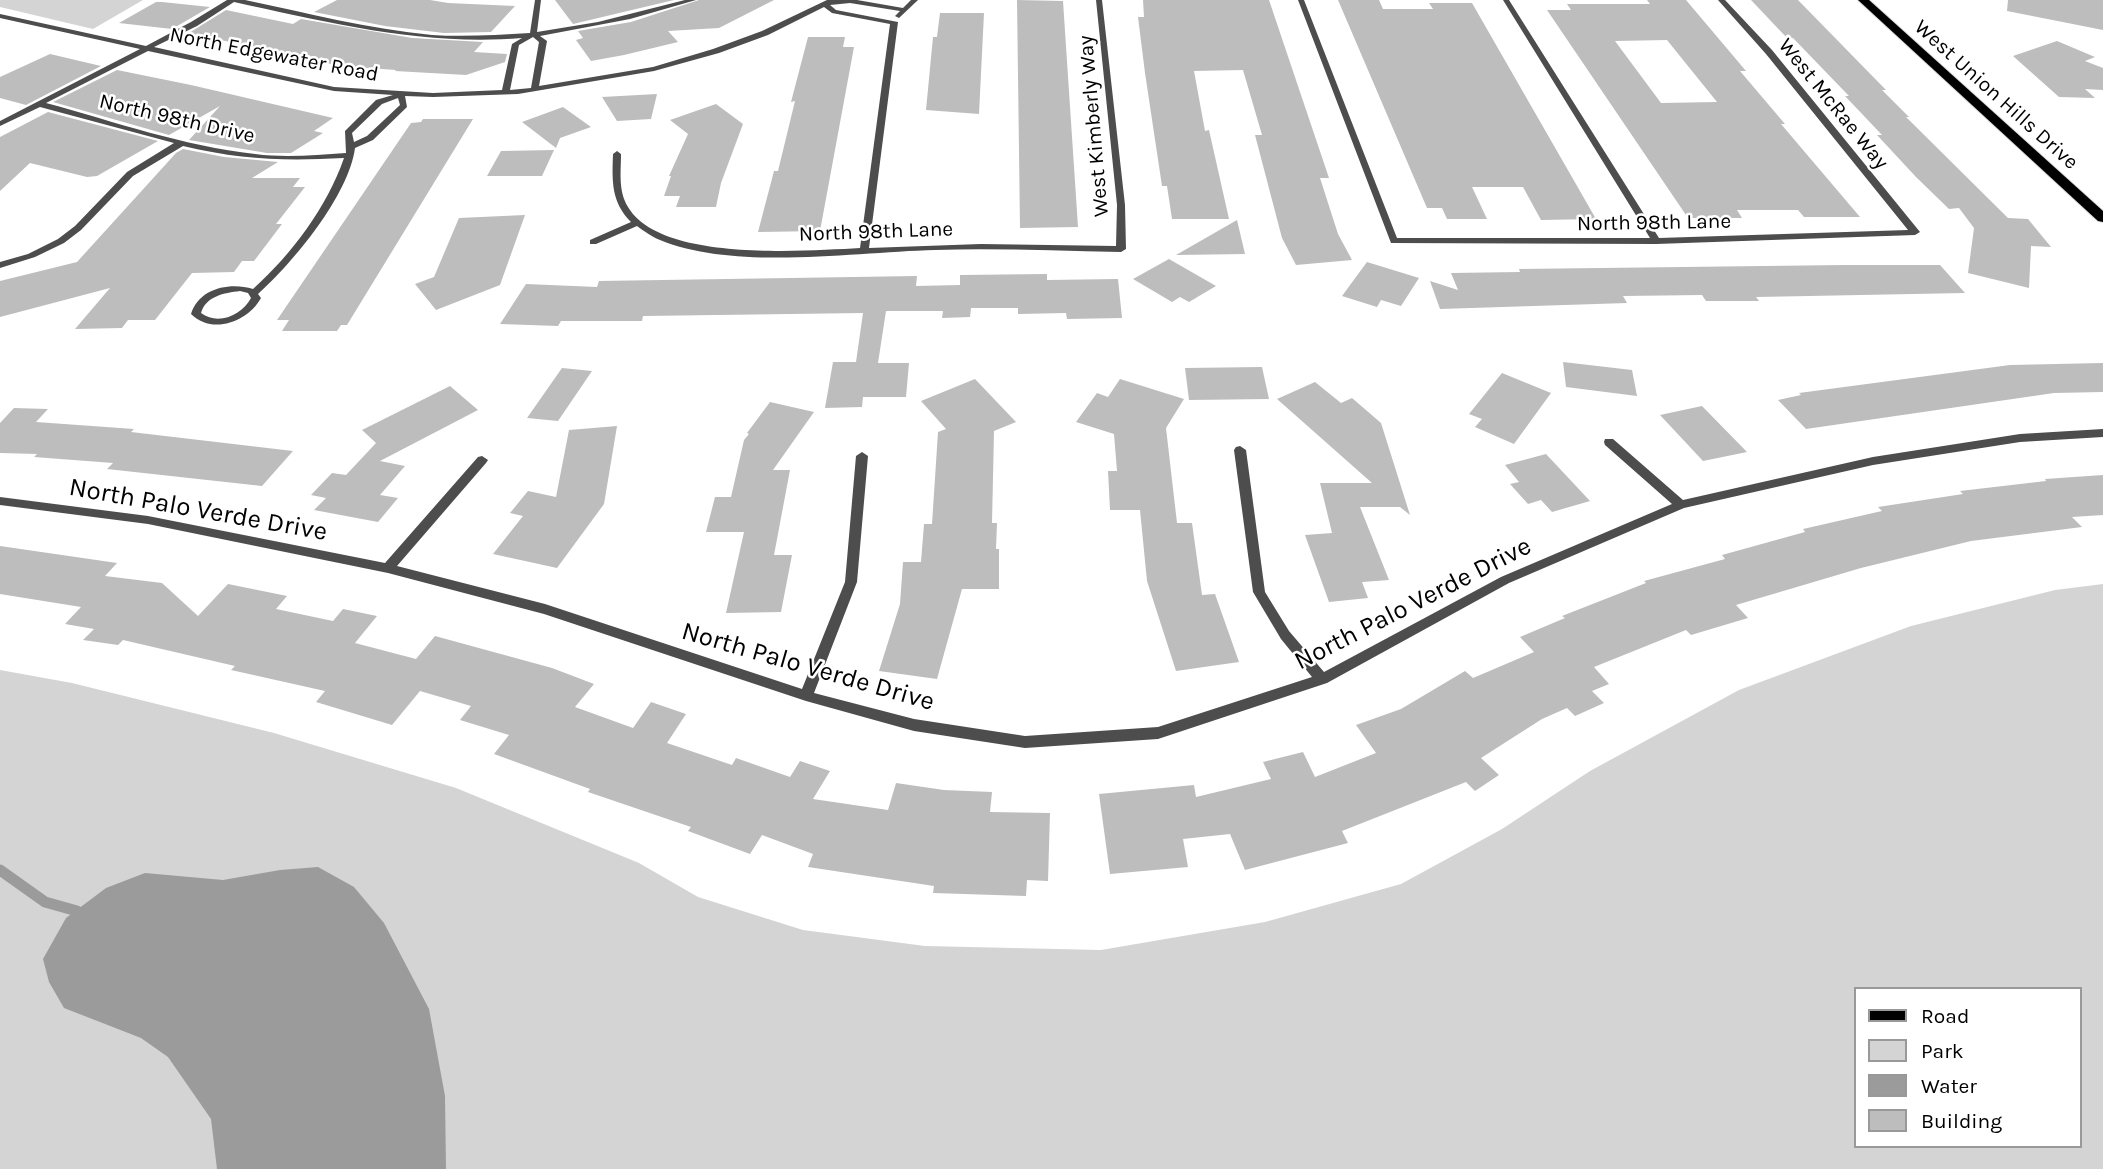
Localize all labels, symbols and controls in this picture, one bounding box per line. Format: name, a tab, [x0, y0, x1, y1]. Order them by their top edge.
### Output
street label: West Union Hills Drive	[1909, 15, 2083, 175]
street label: North Edgewater Road	[167, 22, 381, 88]
street label: West McRae Way	[1773, 33, 1893, 175]
street label: West Kimberly Way	[1074, 34, 1114, 218]
street label: North 98th Drive	[97, 89, 257, 149]
street label: North 98th Lane	[1577, 209, 1731, 237]
street label: North 98th Lane	[798, 217, 954, 247]
street label: North Palo Verde Drive	[66, 472, 330, 548]
street label: North Palo Verde Drive	[1289, 531, 1537, 677]
street label: North Palo Verde Drive	[678, 616, 938, 718]
legend	[1854, 987, 2082, 1148]
text: Road	[1921, 1004, 1969, 1028]
text: Park	[1921, 1039, 1964, 1063]
text: Water	[1921, 1074, 1977, 1098]
text: Building	[1921, 1109, 2002, 1133]

